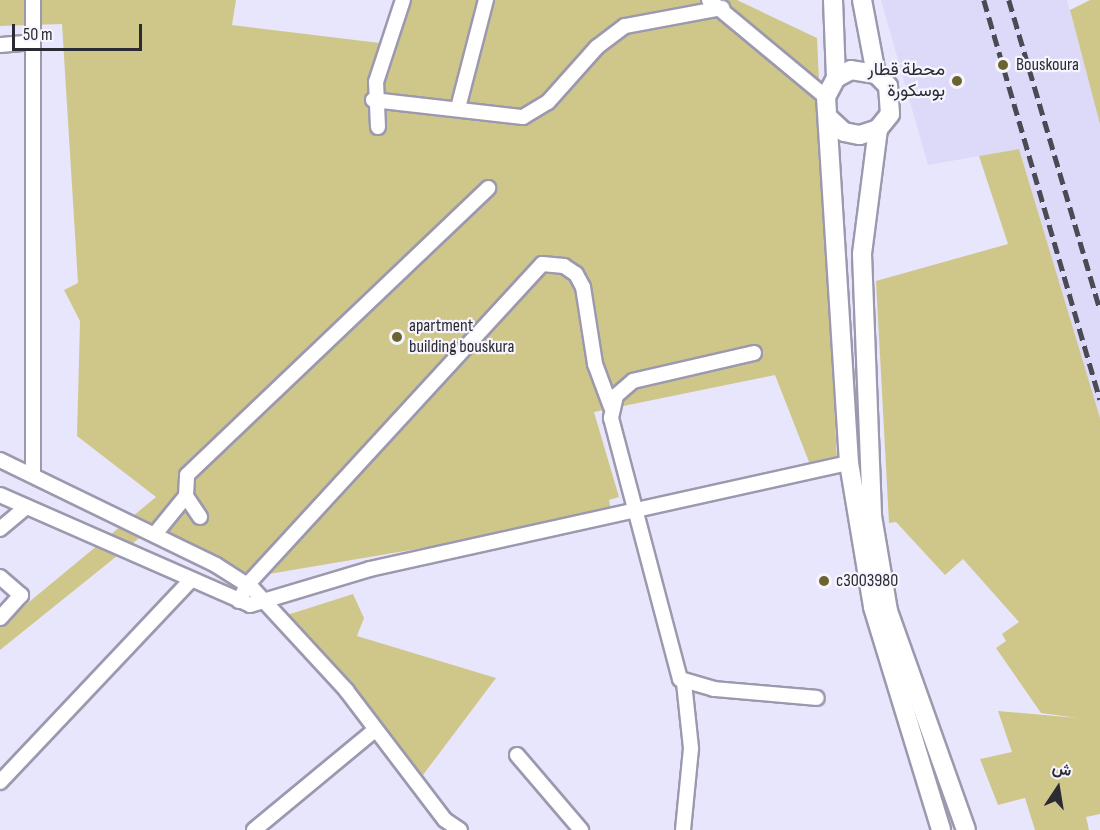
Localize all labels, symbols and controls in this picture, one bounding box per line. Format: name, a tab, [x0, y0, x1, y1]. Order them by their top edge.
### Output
scale bar	[15, 12, 146, 50]
text: 50 m	[23, 24, 53, 45]
place label: Bouskoura	[1016, 54, 1079, 76]
marker: Bouskoura	[994, 56, 1012, 74]
place label: محطة قطار بوسكورة	[868, 60, 945, 103]
marker: محطة قطار بوسكورة	[950, 74, 964, 88]
place label: apartment building bouskura	[409, 316, 514, 358]
marker: apartment building bouskura	[390, 330, 404, 344]
place label: c3003980	[836, 570, 898, 592]
marker: c3003980	[817, 574, 831, 588]
north arrow	[1028, 758, 1088, 818]
text: ش	[1050, 759, 1073, 781]

